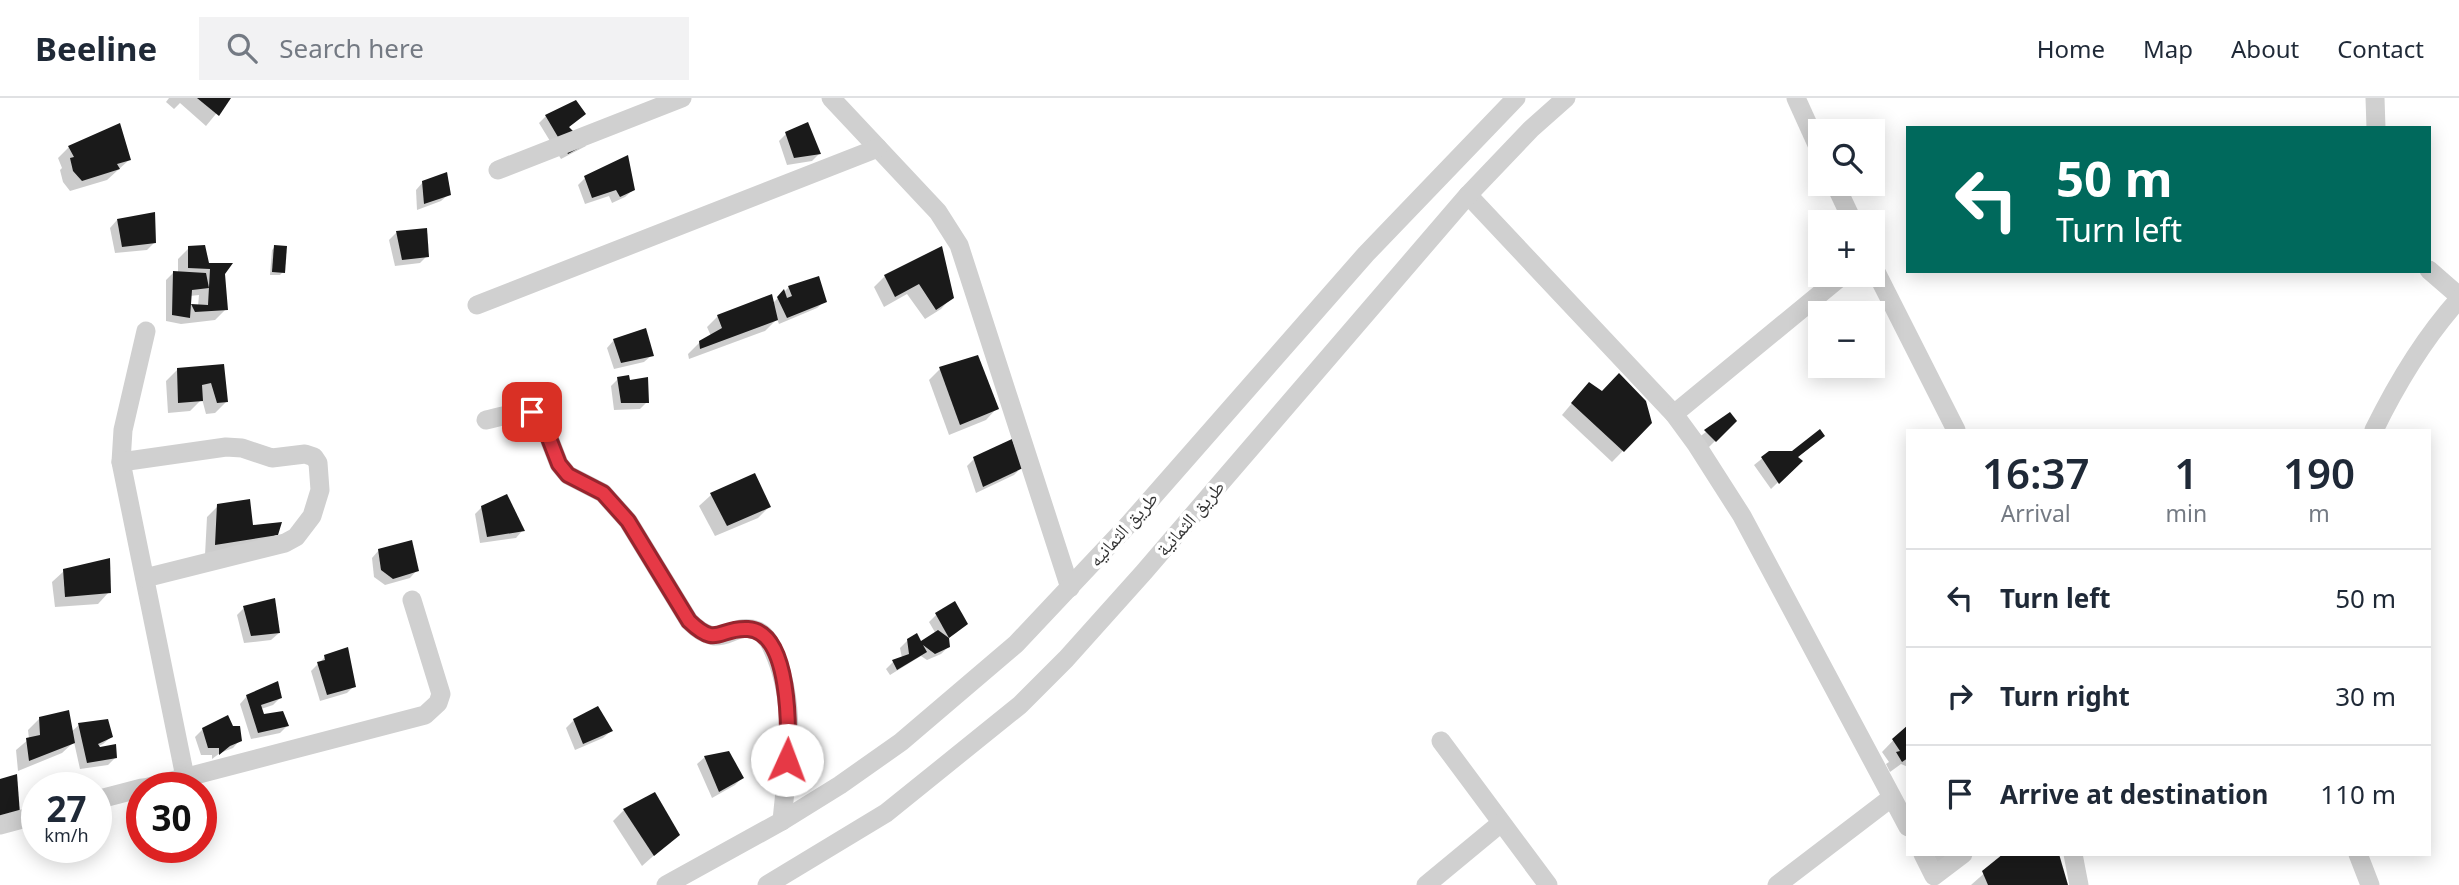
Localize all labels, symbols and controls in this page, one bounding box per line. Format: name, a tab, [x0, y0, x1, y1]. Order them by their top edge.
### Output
search box	[199, 17, 689, 80]
text: Beeline	[35, 26, 157, 71]
icon: search	[223, 29, 261, 67]
text: Search here	[279, 30, 424, 66]
text: Home	[2037, 32, 2105, 65]
text: Map	[2143, 32, 2193, 65]
text: About	[2231, 32, 2299, 65]
text: Contact	[2337, 32, 2424, 65]
map controls	[1808, 119, 1885, 378]
button: search	[1808, 119, 1885, 196]
text: 50 m	[2056, 145, 2173, 211]
icon: left	[1941, 154, 2032, 245]
text: Turn left	[2056, 208, 2182, 251]
button: +	[1808, 210, 1885, 287]
button: −	[1808, 301, 1885, 378]
pin	[502, 382, 562, 442]
icon: arrive	[513, 393, 551, 431]
text: 16:37	[1982, 444, 2090, 501]
text: 1	[2174, 444, 2198, 501]
text: 190	[2283, 444, 2355, 501]
street label: طريق الثمانية	[1150, 475, 1230, 561]
street label: طريق الثمانيه	[1082, 486, 1164, 572]
text: Arrival	[2001, 497, 2071, 529]
text: min	[2165, 497, 2207, 529]
text: m	[2308, 497, 2330, 529]
icon: left	[1941, 579, 1979, 617]
text: Turn left	[2000, 580, 2111, 616]
text: 50 m	[2335, 580, 2396, 616]
icon: right	[1941, 677, 1979, 715]
text: Turn right	[2000, 678, 2130, 714]
text: 30 m	[2335, 678, 2396, 714]
position arrow	[750, 723, 824, 797]
speed limit sign: 30	[126, 772, 217, 863]
icon: arrive	[1941, 775, 1979, 813]
text: Arrive at destination	[2000, 776, 2269, 812]
text: 110 m	[2320, 776, 2396, 812]
text: 27	[46, 785, 87, 832]
text: km/h	[44, 823, 89, 847]

